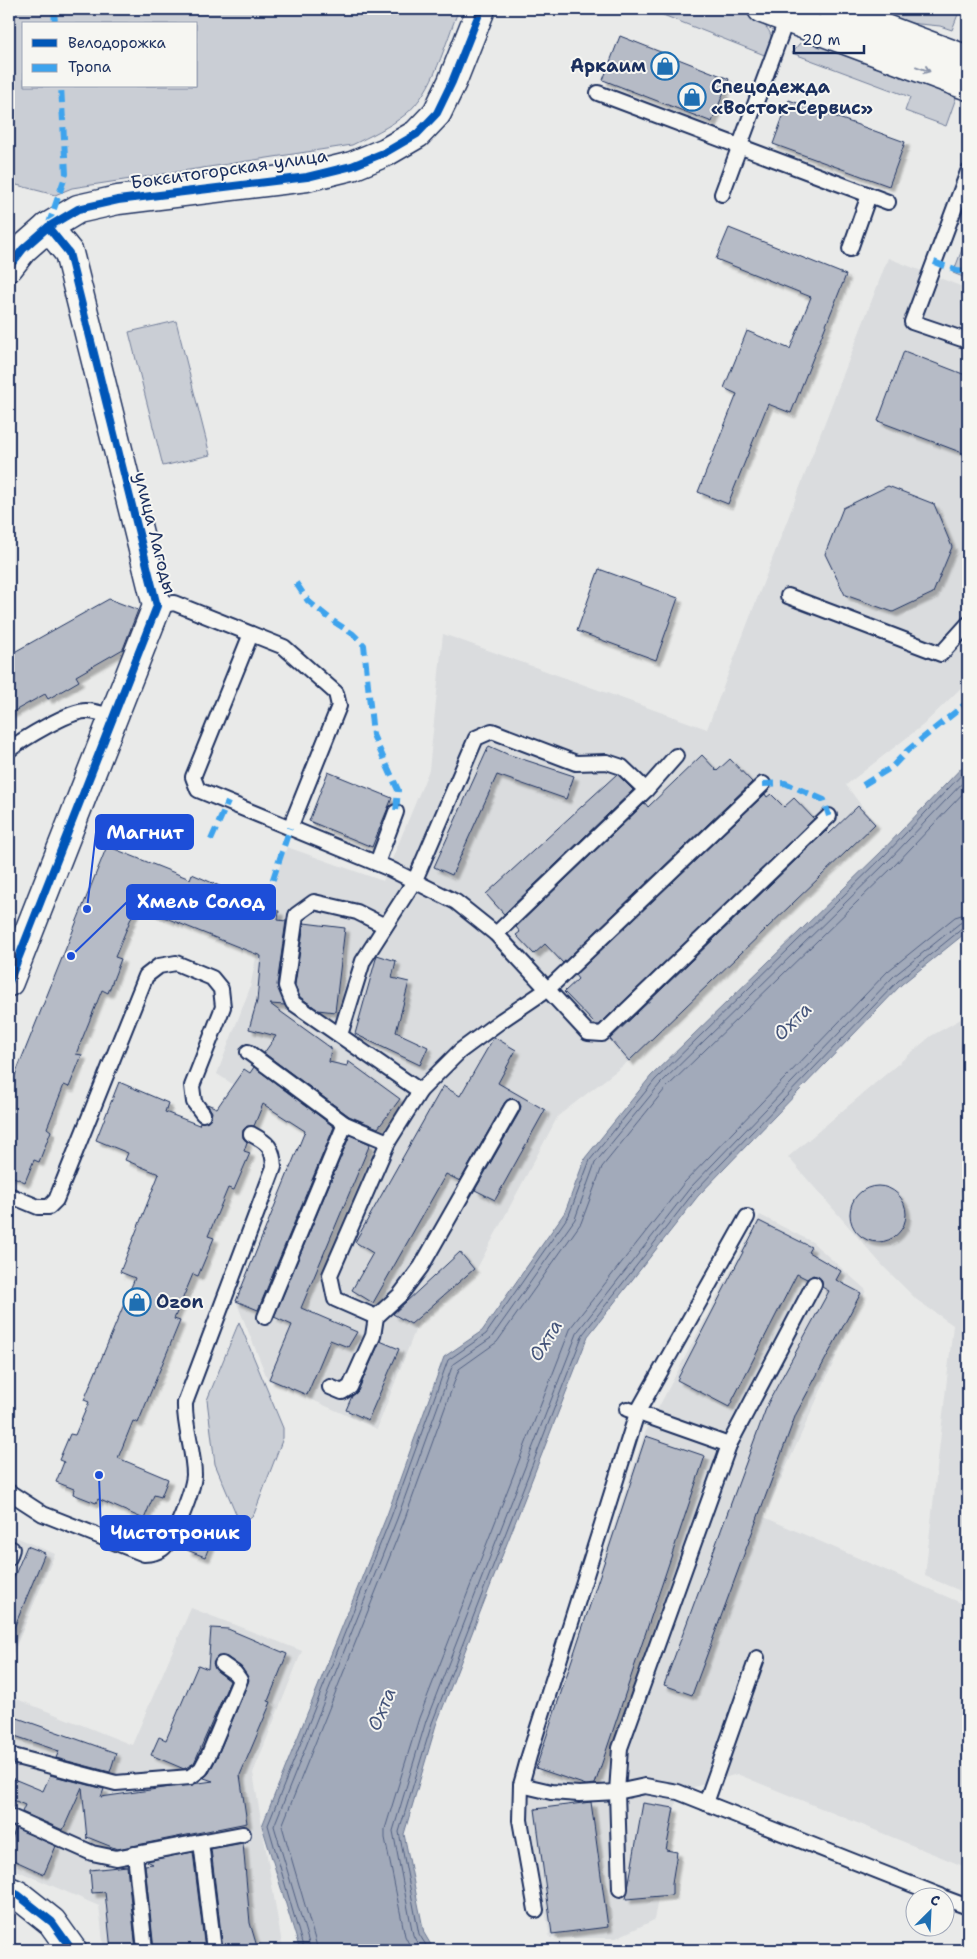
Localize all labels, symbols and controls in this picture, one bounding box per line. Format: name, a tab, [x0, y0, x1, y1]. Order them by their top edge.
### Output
legend	[22, 22, 198, 88]
scale bar	[794, 22, 864, 54]
text: 20 m	[802, 30, 841, 50]
text: Велодорожка	[68, 33, 167, 53]
shop icon: Аркаим	[650, 51, 680, 81]
place label: Аркаим	[570, 54, 646, 78]
text: Тропа	[68, 57, 112, 77]
one-way arrow	[914, 65, 930, 74]
place label: Спецодежда «Восток-Сервис»	[711, 75, 873, 120]
shop icon: Спецодежда «Восток-Сервис»	[677, 82, 707, 112]
street label: Бокситогорская улица	[129, 143, 329, 195]
street label: улица Лагоды	[128, 469, 182, 597]
callout: Магнит	[96, 815, 193, 849]
text: Магнит	[106, 820, 184, 845]
callout: Хмель Солод	[127, 885, 275, 919]
text: Хмель Солод	[137, 889, 266, 914]
water label: Охта	[768, 997, 817, 1046]
shop icon: Ozon	[122, 1287, 152, 1317]
place label: Ozon	[156, 1290, 203, 1314]
water label: Охта	[523, 1315, 568, 1366]
callout: Чистотроник	[101, 1516, 250, 1550]
text: Чистотроник	[110, 1520, 240, 1545]
water label: Охта	[361, 1684, 402, 1735]
north arrow	[904, 1886, 954, 1936]
text: С	[928, 1890, 943, 1910]

